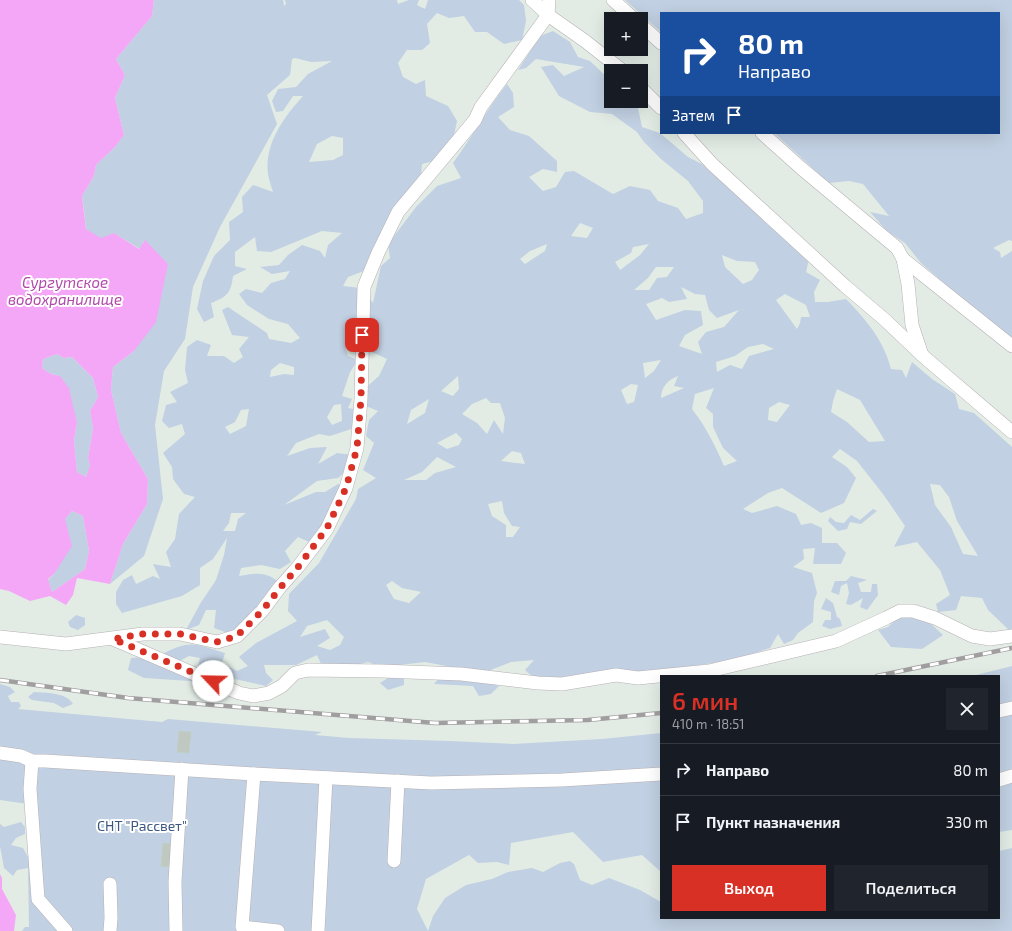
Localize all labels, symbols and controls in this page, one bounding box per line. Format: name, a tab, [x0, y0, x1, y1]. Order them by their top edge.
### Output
map controls	[604, 12, 648, 108]
button: +	[604, 12, 648, 56]
text: 80 m	[738, 26, 804, 60]
icon: right	[672, 28, 724, 80]
text: Направо	[738, 60, 811, 82]
button: −	[604, 64, 648, 108]
icon: arrive	[723, 104, 745, 126]
text: Затем	[672, 106, 715, 124]
water label: Сургутское водохранилище	[8, 273, 122, 308]
pin	[345, 318, 379, 352]
icon: arrive	[351, 324, 373, 346]
position arrow	[192, 660, 234, 702]
text: 6 мин	[672, 686, 738, 715]
button: close	[946, 688, 988, 730]
text: 410 m · 18:51	[672, 716, 744, 732]
icon: right	[672, 759, 694, 781]
text: Направо	[706, 761, 769, 779]
text: 80 m	[953, 761, 988, 779]
icon: arrive	[672, 811, 694, 833]
text: Пункт назначения	[706, 813, 840, 831]
text: 330 m	[946, 813, 988, 831]
park label: СНТ "Рассвет"	[97, 817, 187, 834]
button: Выход	[672, 865, 826, 911]
button: Поделиться	[834, 865, 988, 911]

